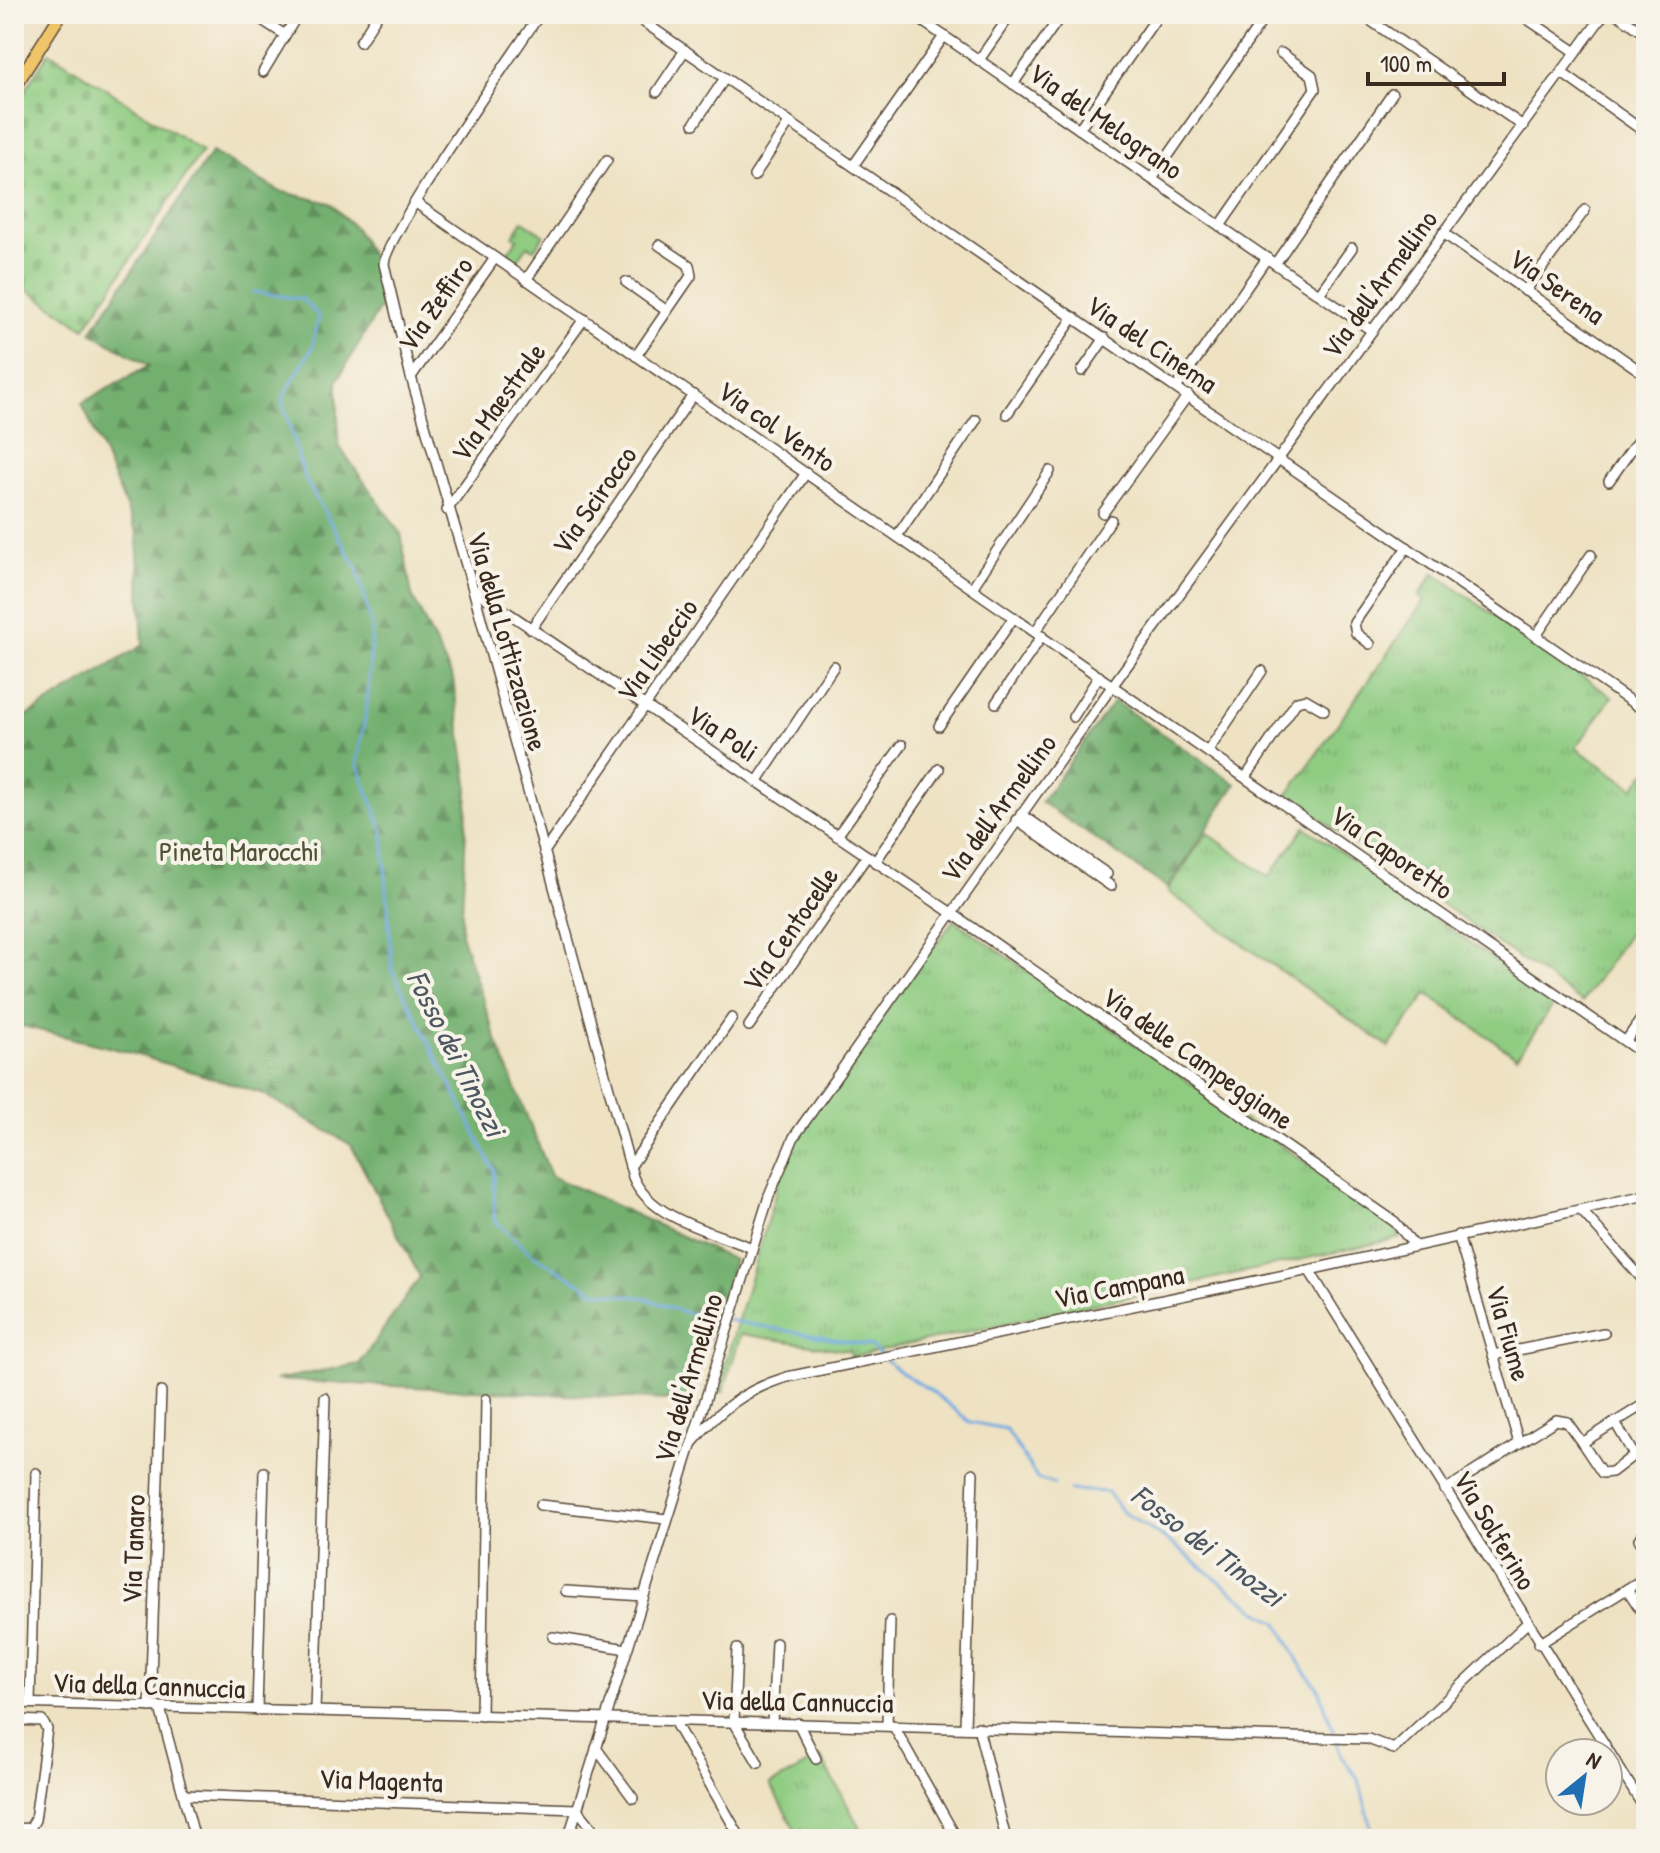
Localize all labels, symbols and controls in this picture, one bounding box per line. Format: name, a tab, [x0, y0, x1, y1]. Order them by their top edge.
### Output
scale bar	[1368, 36, 1504, 86]
text: 100 m	[1380, 47, 1432, 79]
street label: Via del Melograno	[1021, 54, 1191, 188]
street label: Via dell'Armellino	[1312, 202, 1446, 366]
street label: Via Serena	[1501, 239, 1613, 333]
street label: Via Zeffiro	[389, 249, 481, 359]
street label: Via del Cinema	[1079, 286, 1225, 402]
street label: Via Maestrale	[442, 335, 554, 469]
street label: Via col Vento	[710, 371, 844, 481]
street label: Via Scirocco	[543, 438, 645, 562]
street label: Via della Lottizzazione	[459, 527, 557, 755]
street label: Via Libeccio	[608, 591, 706, 709]
street label: Via Poli	[680, 695, 766, 771]
street label: Via dell'Armellino	[931, 726, 1065, 890]
street label: Via Caporetto	[1323, 796, 1461, 908]
park label: Pineta Marocchi	[159, 832, 319, 870]
street label: Via Centocelle	[733, 859, 847, 999]
water label: Fosso dei Tinozzi	[398, 963, 518, 1146]
street label: Via delle Campeggiane	[1095, 978, 1301, 1138]
street label: Via Campana	[1051, 1255, 1187, 1317]
street label: Via Fiume	[1477, 1281, 1541, 1385]
street label: Via dell'Armellino	[644, 1289, 732, 1467]
street label: Via Solferino	[1444, 1463, 1546, 1597]
water label: Fosso dei Tinozzi	[1123, 1474, 1295, 1618]
street label: Via Tanaro	[112, 1494, 154, 1604]
street label: Via della Cannuccia	[52, 1663, 246, 1707]
street label: Via della Cannuccia	[700, 1680, 894, 1722]
north arrow	[1544, 1737, 1624, 1817]
text: N	[1581, 1744, 1607, 1776]
street label: Via Magenta	[318, 1759, 444, 1801]

